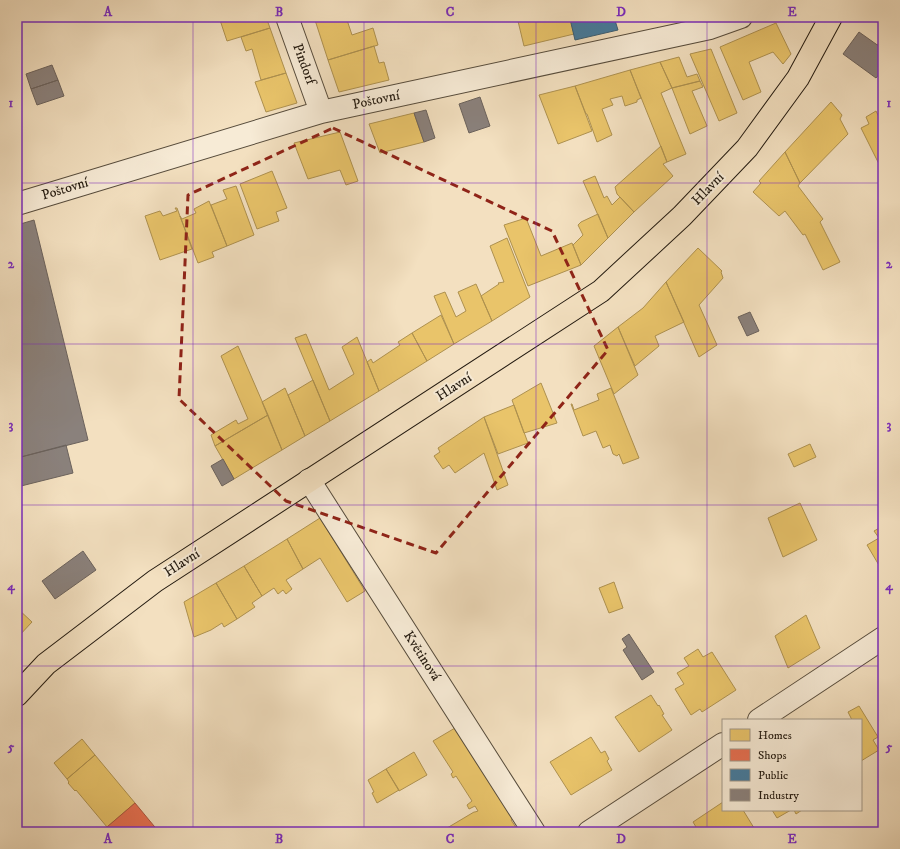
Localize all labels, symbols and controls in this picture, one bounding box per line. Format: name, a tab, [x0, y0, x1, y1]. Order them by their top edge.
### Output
text: A	[103, 4, 113, 20]
text: B	[275, 4, 283, 20]
text: C	[446, 4, 455, 20]
text: D	[616, 4, 626, 20]
text: E	[787, 4, 797, 20]
street label: Pindorf	[288, 41, 321, 89]
street label: Poštovní	[351, 86, 403, 114]
text: 1	[9, 95, 14, 111]
text: 1	[887, 95, 892, 111]
street label: Hlavní	[688, 168, 729, 209]
street label: Poštovní	[40, 173, 92, 205]
text: 2	[8, 256, 15, 272]
text: 2	[886, 256, 893, 272]
street label: Hlavní	[433, 368, 476, 405]
text: 3	[9, 417, 14, 433]
text: 3	[887, 417, 892, 433]
street label: Hlavní	[161, 544, 204, 581]
text: 4	[6, 578, 15, 595]
text: 4	[884, 578, 893, 595]
street label: Květinová	[399, 628, 445, 684]
legend	[722, 719, 862, 811]
text: Homes	[758, 728, 792, 743]
text: 5	[7, 739, 15, 755]
text: 5	[885, 739, 893, 755]
text: Shops	[758, 748, 786, 763]
text: Public	[758, 768, 788, 783]
text: Industry	[758, 788, 799, 803]
text: A	[103, 831, 113, 847]
text: B	[275, 831, 283, 847]
text: C	[446, 831, 455, 847]
text: D	[616, 831, 626, 847]
text: E	[787, 831, 797, 847]

